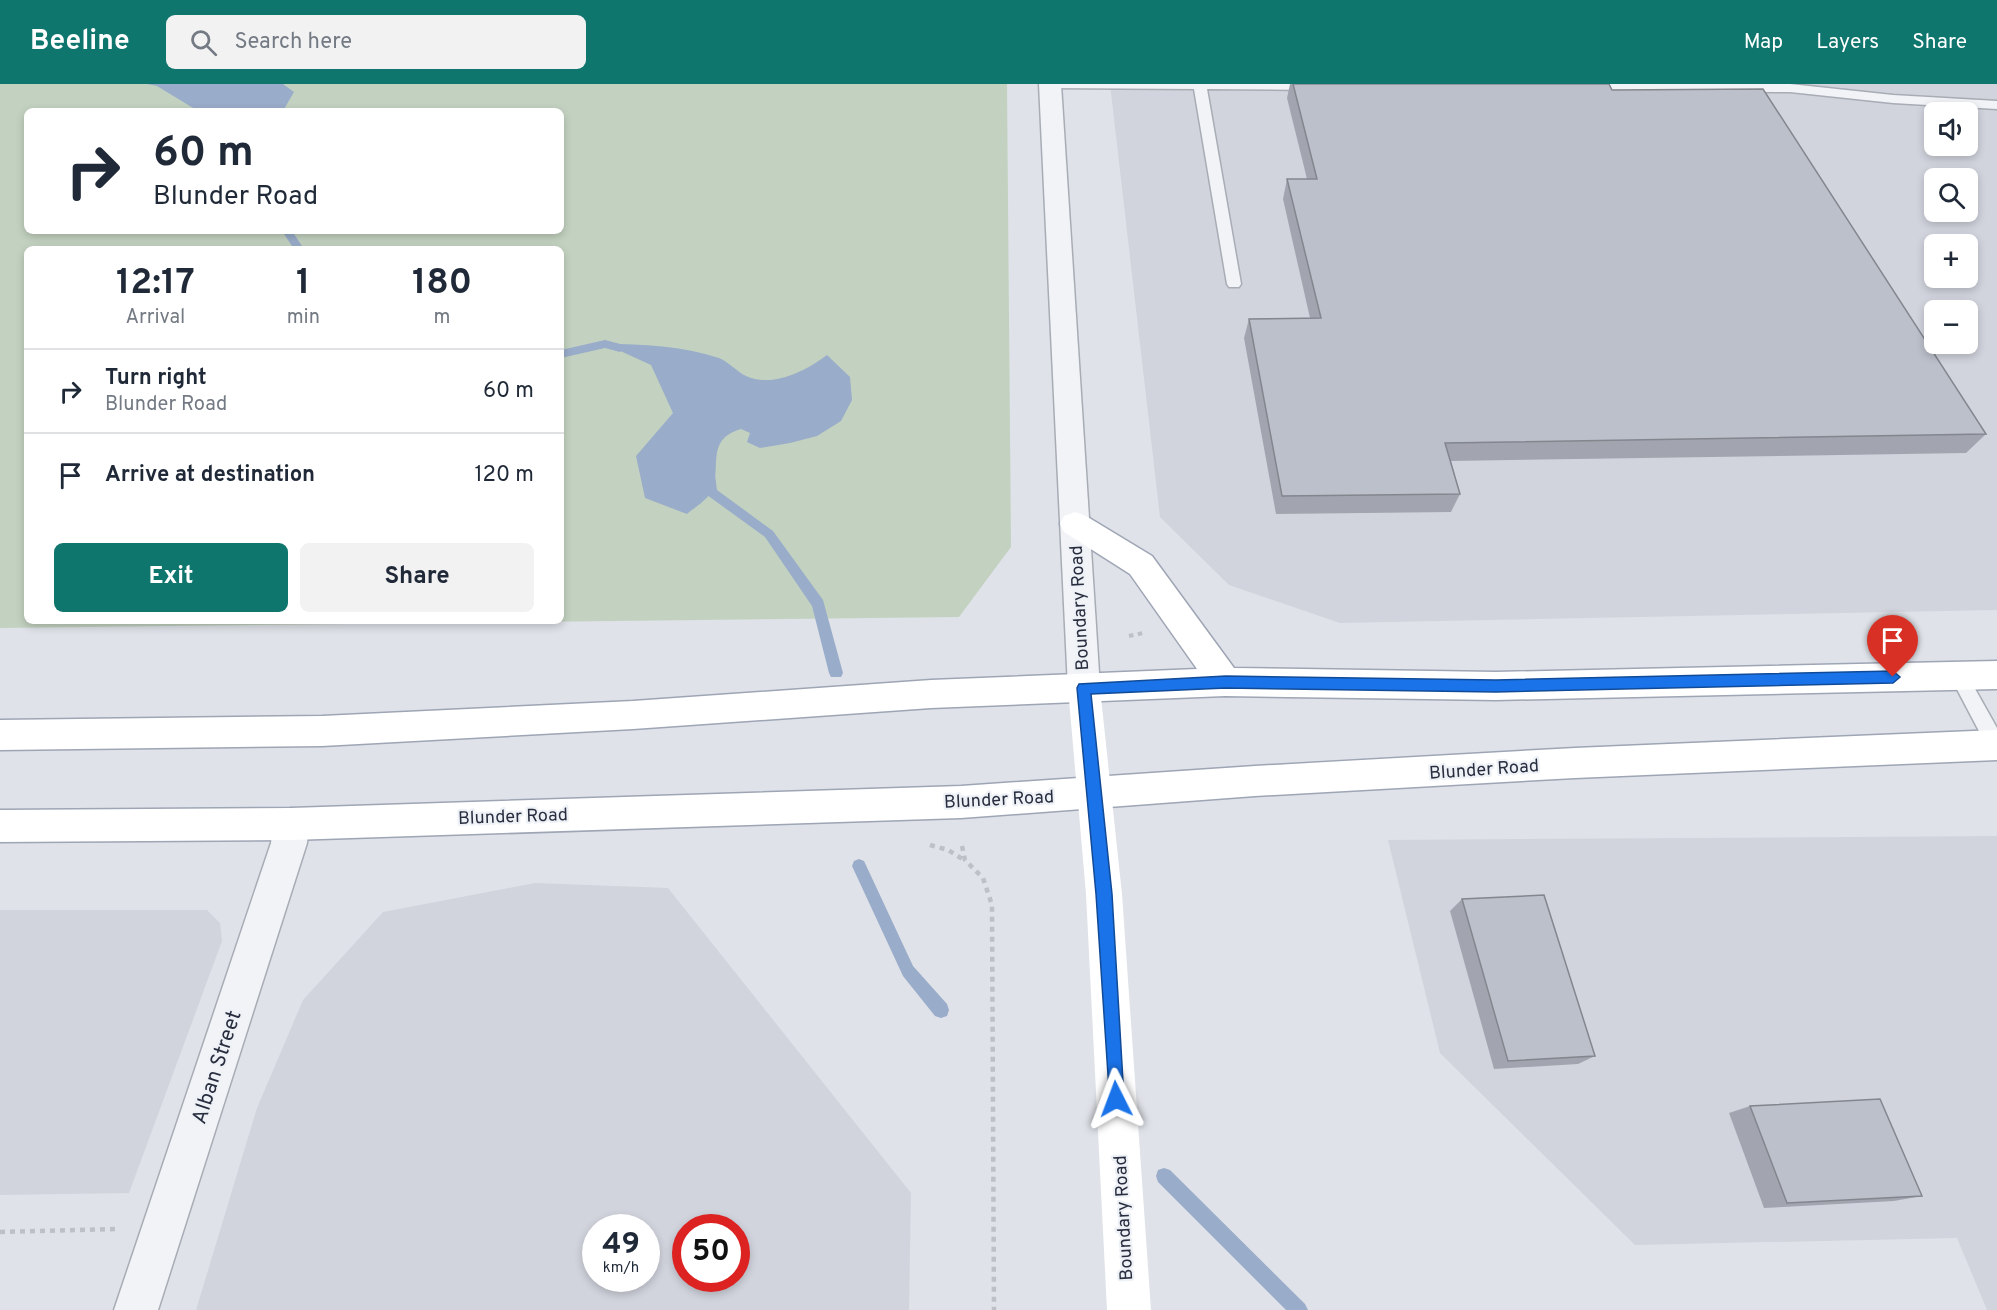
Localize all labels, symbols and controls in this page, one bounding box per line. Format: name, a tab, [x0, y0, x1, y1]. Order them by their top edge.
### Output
search box	[166, 15, 586, 69]
text: Beeline	[30, 24, 130, 60]
icon: search	[187, 26, 220, 59]
text: Search here	[235, 29, 352, 56]
text: Map	[1744, 29, 1783, 56]
text: Layers	[1816, 29, 1879, 56]
text: Share	[1912, 29, 1967, 56]
map controls	[1924, 102, 1978, 354]
button: sound	[1924, 102, 1978, 156]
text: 60 m	[153, 128, 254, 181]
icon: right	[54, 132, 132, 210]
button: search	[1924, 168, 1978, 222]
text: Blunder Road	[153, 180, 318, 214]
button: +	[1924, 234, 1978, 288]
text: 12:17	[116, 261, 195, 307]
text: 1	[296, 261, 311, 307]
text: 180	[412, 261, 472, 307]
button: −	[1924, 300, 1978, 354]
text: Arrival	[126, 305, 185, 331]
text: min	[287, 305, 320, 331]
text: m	[434, 305, 450, 331]
text: Turn right	[105, 365, 207, 392]
icon: right	[54, 375, 87, 408]
text: 60 m	[483, 378, 534, 405]
text: Blunder Road	[105, 392, 227, 418]
icon: arrive	[54, 459, 87, 492]
text: Arrive at destination	[105, 462, 315, 489]
text: 120 m	[474, 462, 534, 489]
button: Exit	[54, 543, 288, 612]
button: Share	[300, 543, 534, 612]
street label: Boundary Road	[1066, 545, 1095, 671]
pin	[1867, 615, 1918, 677]
icon: arrive	[1876, 624, 1909, 657]
street label: Blunder Road	[1428, 755, 1540, 786]
street label: Blunder Road	[944, 786, 1055, 815]
street label: Blunder Road	[458, 804, 568, 831]
street label: Alban Street	[186, 1007, 248, 1128]
position arrow	[1084, 1067, 1148, 1131]
street label: Boundary Road	[1110, 1155, 1139, 1281]
speed limit sign: 50	[672, 1214, 750, 1292]
text: 49	[602, 1227, 640, 1264]
text: km/h	[603, 1259, 639, 1278]

